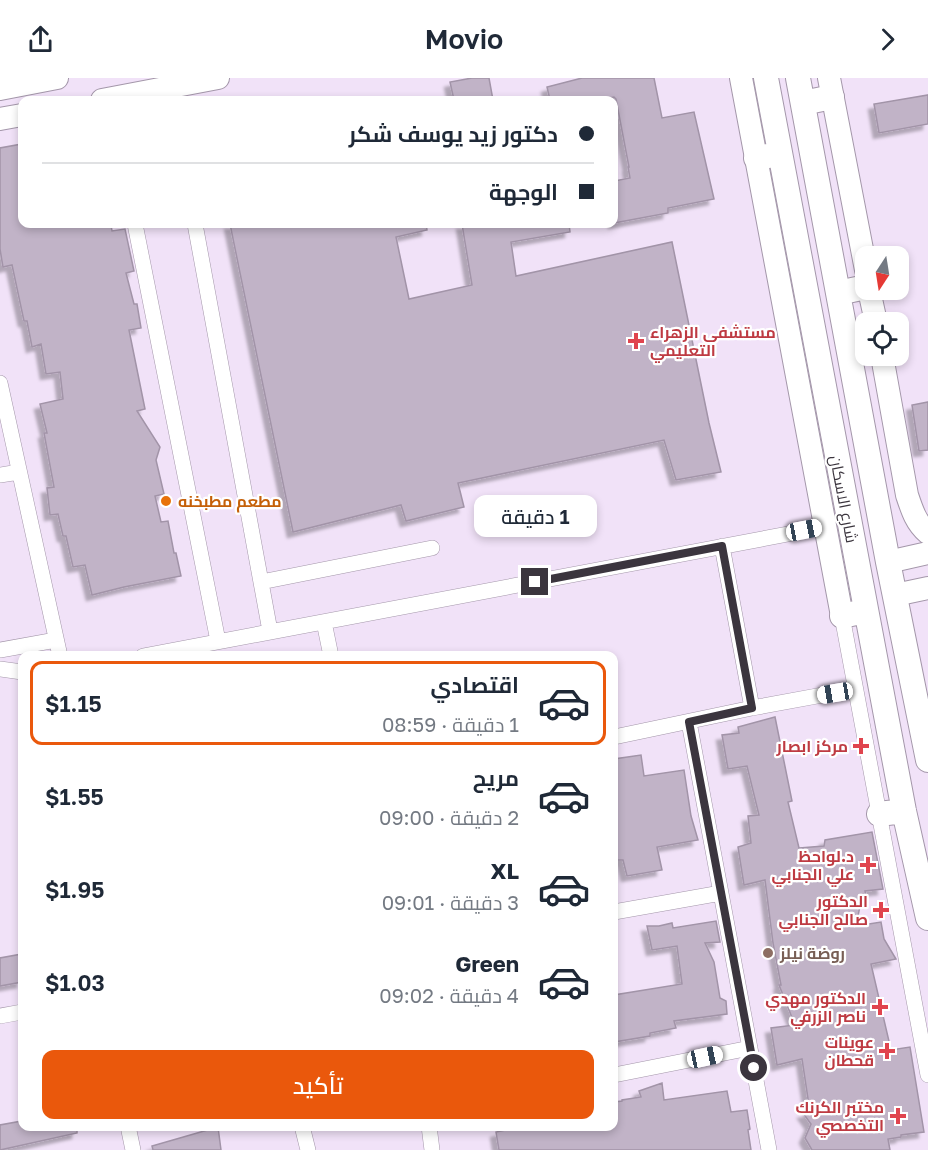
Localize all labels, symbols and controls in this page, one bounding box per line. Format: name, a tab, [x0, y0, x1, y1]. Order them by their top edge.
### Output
icon: share	[24, 23, 57, 56]
text: Movio	[425, 23, 503, 55]
icon: forward	[871, 23, 904, 56]
text: دكتور زيد يوسف شكر	[349, 120, 558, 147]
text: الوجهة	[489, 178, 558, 205]
north arrow	[855, 246, 909, 300]
map controls	[855, 246, 909, 366]
button: locate	[855, 312, 909, 366]
place label: مستشفى الزهراء التعليمي	[650, 322, 776, 363]
marker: مستشفى الزهراء التعليمي	[627, 332, 645, 350]
street label: شارع الاسكان	[824, 454, 862, 545]
place label: مطعم مطبخنه	[178, 491, 282, 513]
marker: مطعم مطبخنه	[159, 494, 173, 508]
callout: 1 دقيقة	[474, 495, 596, 537]
text: 1 دقيقة	[501, 504, 570, 528]
car	[785, 518, 823, 542]
route end	[521, 568, 548, 595]
text: اقتصادي	[430, 671, 519, 698]
icon: car	[537, 676, 591, 730]
car	[816, 681, 854, 705]
text: $1.15	[45, 690, 102, 717]
text: 1 دقيقة · 08:59	[382, 712, 519, 736]
place label: مركز ابصار	[776, 736, 848, 756]
marker: مركز ابصار	[852, 737, 870, 755]
text: مريح	[473, 764, 519, 791]
icon: car	[537, 769, 591, 823]
text: $1.55	[45, 783, 104, 810]
text: 2 دقيقة · 09:00	[379, 805, 519, 829]
place label: د.لواحظ علي الجنابي	[772, 846, 854, 887]
marker: د.لواحظ علي الجنابي	[859, 856, 877, 874]
text: XL	[491, 857, 519, 884]
icon: car	[537, 862, 591, 916]
text: $1.95	[45, 876, 104, 903]
text: 3 دقيقة · 09:01	[382, 890, 519, 914]
place label: الدكتور صالح الجنابي	[779, 891, 868, 932]
marker: الدكتور صالح الجنابي	[872, 901, 890, 919]
place label: روضة نيلز	[779, 943, 845, 963]
marker: روضة نيلز	[761, 946, 775, 960]
text: Green	[455, 950, 519, 977]
icon: car	[537, 955, 591, 1009]
text: $1.03	[45, 969, 105, 996]
text: 4 دقيقة · 09:02	[379, 983, 519, 1007]
place label: الدكتور مهدي ناصر الزرفي	[765, 988, 866, 1029]
marker: الدكتور مهدي ناصر الزرفي	[871, 998, 889, 1016]
place label: عوينات قحطان	[825, 1032, 874, 1070]
marker: عوينات قحطان	[878, 1042, 896, 1060]
car	[686, 1044, 724, 1070]
button: تأكيد	[42, 1050, 594, 1119]
route start	[740, 1054, 767, 1081]
place label: مختبر الكرنك التخصصي	[795, 1097, 884, 1138]
marker: مختبر الكرنك التخصصي	[889, 1107, 907, 1125]

